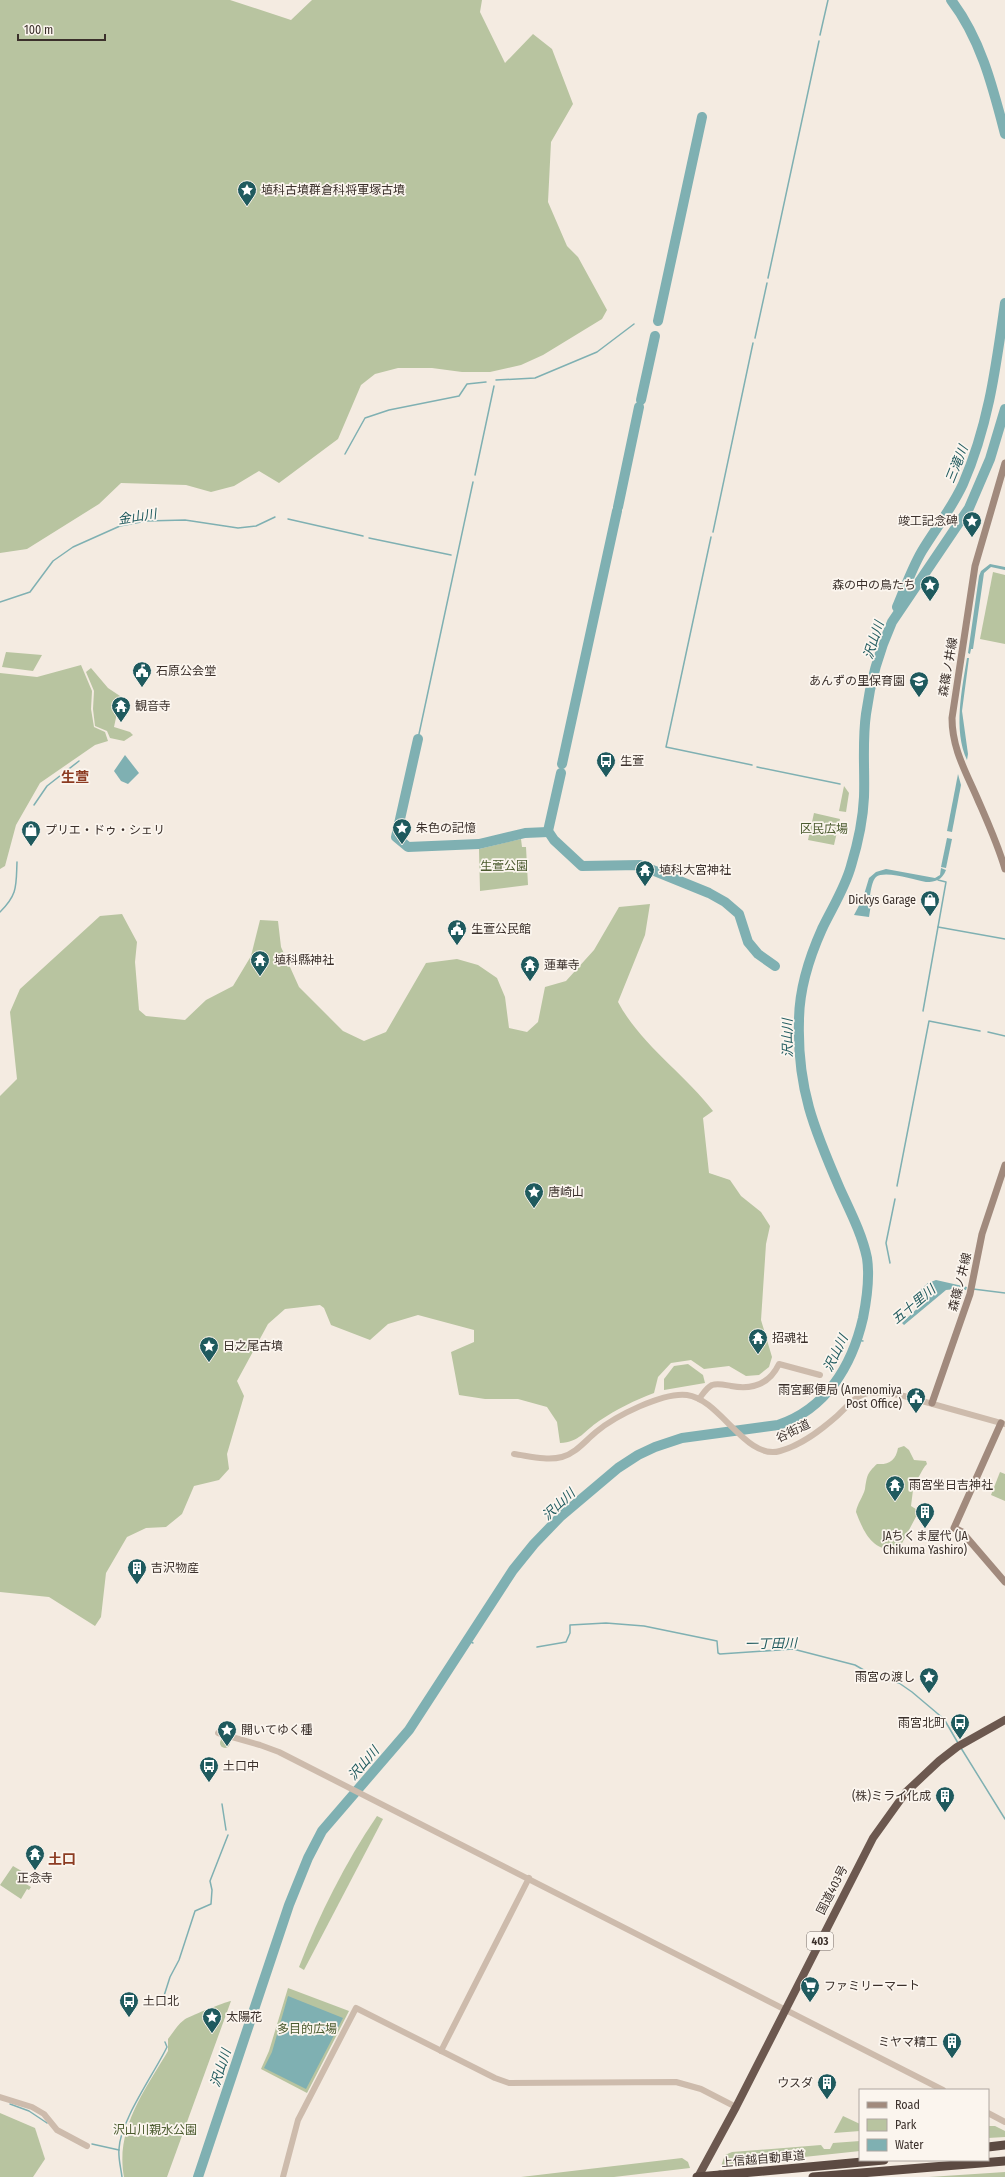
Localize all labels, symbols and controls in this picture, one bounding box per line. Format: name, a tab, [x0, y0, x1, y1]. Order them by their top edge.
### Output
scale bar	[18, 16, 105, 42]
text: 100 m	[24, 23, 53, 37]
place icon: 埴科古墳群倉科将軍塚古墳	[236, 179, 258, 207]
place label: 埴科古墳群倉科将軍塚古墳	[261, 183, 405, 197]
water label: 三滝川	[942, 441, 971, 485]
water label: 金山川	[117, 506, 159, 527]
place icon: 竣工記念碑	[961, 510, 983, 538]
place label: 竣工記念碑	[898, 514, 958, 528]
place icon: 森の中の鳥たち	[919, 574, 941, 602]
place label: 森の中の鳥たち	[832, 578, 916, 592]
water label: 沢山川	[860, 617, 887, 661]
street label: 森篠ノ井線	[936, 636, 960, 698]
public building icon: 石原公会堂	[131, 660, 153, 688]
place label: 石原公会堂	[156, 664, 216, 678]
school or university icon: あんずの里保育園	[908, 670, 930, 698]
place label: あんずの里保育園	[809, 674, 905, 688]
temple icon: 観音寺	[110, 695, 132, 723]
place label: 観音寺	[135, 699, 171, 713]
bus stop icon: 生萱	[595, 750, 617, 778]
place label: 生萱	[620, 754, 644, 768]
district label: 生萱	[61, 769, 89, 786]
place icon: 朱色の記憶	[391, 817, 413, 845]
shop icon: プリエ・ドゥ・シェリ	[20, 819, 42, 847]
place label: 朱色の記憶	[416, 821, 476, 835]
park label: 区民広場	[800, 822, 848, 836]
place label: プリエ・ドゥ・シェリ	[45, 823, 165, 837]
park label: 生萱公園	[480, 859, 528, 873]
temple icon: 埴科大宮神社	[634, 859, 656, 887]
place label: 埴科大宮神社	[659, 863, 731, 877]
shop icon: Dickys Garage	[919, 889, 941, 917]
place label: Dickys Garage	[848, 893, 916, 907]
public building icon: 生萱公民館	[446, 918, 468, 946]
place label: 生萱公民館	[471, 922, 531, 936]
temple icon: 埴科縣神社	[249, 949, 271, 977]
place label: 埴科縣神社	[274, 953, 334, 967]
temple icon: 蓮華寺	[519, 954, 541, 982]
place label: 蓮華寺	[544, 958, 580, 972]
water label: 沢山川	[780, 1016, 795, 1058]
place icon: 唐崎山	[523, 1181, 545, 1209]
place label: 唐崎山	[548, 1185, 584, 1199]
street label: 森篠ノ井線	[946, 1251, 974, 1313]
water label: 五十里川	[889, 1281, 940, 1327]
temple icon: 招魂社	[747, 1327, 769, 1355]
place label: 招魂社	[772, 1331, 808, 1345]
water label: 沢山川	[820, 1331, 852, 1374]
place icon: 日之尾古墳	[198, 1335, 220, 1363]
place label: 日之尾古墳	[223, 1339, 283, 1353]
place label: 雨宮郵便局 (Amenomiya Post Office)	[778, 1383, 902, 1411]
public building icon: 雨宮郵便局 (Amenomiya Post Office)	[905, 1386, 927, 1414]
street label: 谷街道	[774, 1417, 812, 1445]
temple icon: 雨宮坐日吉神社	[884, 1474, 906, 1502]
place label: 雨宮坐日吉神社	[909, 1478, 993, 1492]
water label: 沢山川	[539, 1484, 579, 1523]
building icon: JAちくま屋代 (JA Chikuma Yashiro)	[914, 1501, 936, 1529]
place label: JAちくま屋代 (JA Chikuma Yashiro)	[882, 1529, 968, 1557]
building icon: 吉沢物産	[126, 1557, 148, 1585]
place label: 吉沢物産	[151, 1561, 199, 1575]
water label: 一丁田川	[745, 1636, 799, 1651]
place icon: 雨宮の渡し	[918, 1666, 940, 1694]
place label: 雨宮の渡し	[855, 1670, 915, 1684]
bus stop icon: 雨宮北町	[949, 1712, 971, 1740]
place label: 雨宮北町	[898, 1716, 946, 1730]
place icon: 開いてゆく種	[216, 1719, 238, 1747]
place label: 開いてゆく種	[241, 1723, 313, 1737]
water label: 沢山川	[345, 1742, 383, 1783]
bus stop icon: 土口中	[198, 1755, 220, 1783]
place label: 土口中	[223, 1759, 259, 1773]
building icon: (株)ミライ化成	[934, 1785, 956, 1813]
place label: (株)ミライ化成	[852, 1789, 931, 1803]
temple icon: 正念寺	[24, 1843, 46, 1871]
district label: 土口	[48, 1851, 76, 1868]
street label: 国道403号	[814, 1863, 850, 1917]
place label: 正念寺	[17, 1871, 53, 1885]
road number: 403	[807, 1932, 833, 1950]
supermarket icon: ファミリーマート	[799, 1975, 821, 2003]
place label: ファミリーマート	[824, 1979, 920, 1993]
bus stop icon: 土口北	[118, 1990, 140, 2018]
place label: 土口北	[143, 1994, 179, 2008]
place icon: 太陽花	[201, 2006, 223, 2034]
place label: 太陽花	[226, 2010, 262, 2024]
park label: 多目的広場	[277, 2022, 337, 2036]
building icon: ミヤマ精工	[941, 2031, 963, 2059]
place label: ミヤマ精工	[878, 2035, 938, 2049]
water label: 沢山川	[207, 2045, 234, 2089]
building icon: ウスダ	[816, 2072, 838, 2100]
place label: ウスダ	[777, 2076, 813, 2090]
legend	[859, 2089, 989, 2161]
text: Road	[895, 2098, 920, 2112]
text: Park	[895, 2118, 917, 2132]
park label: 沢山川親水公園	[113, 2123, 197, 2137]
text: Water	[895, 2138, 924, 2152]
street label: 上信越自動車道	[721, 2148, 805, 2170]

